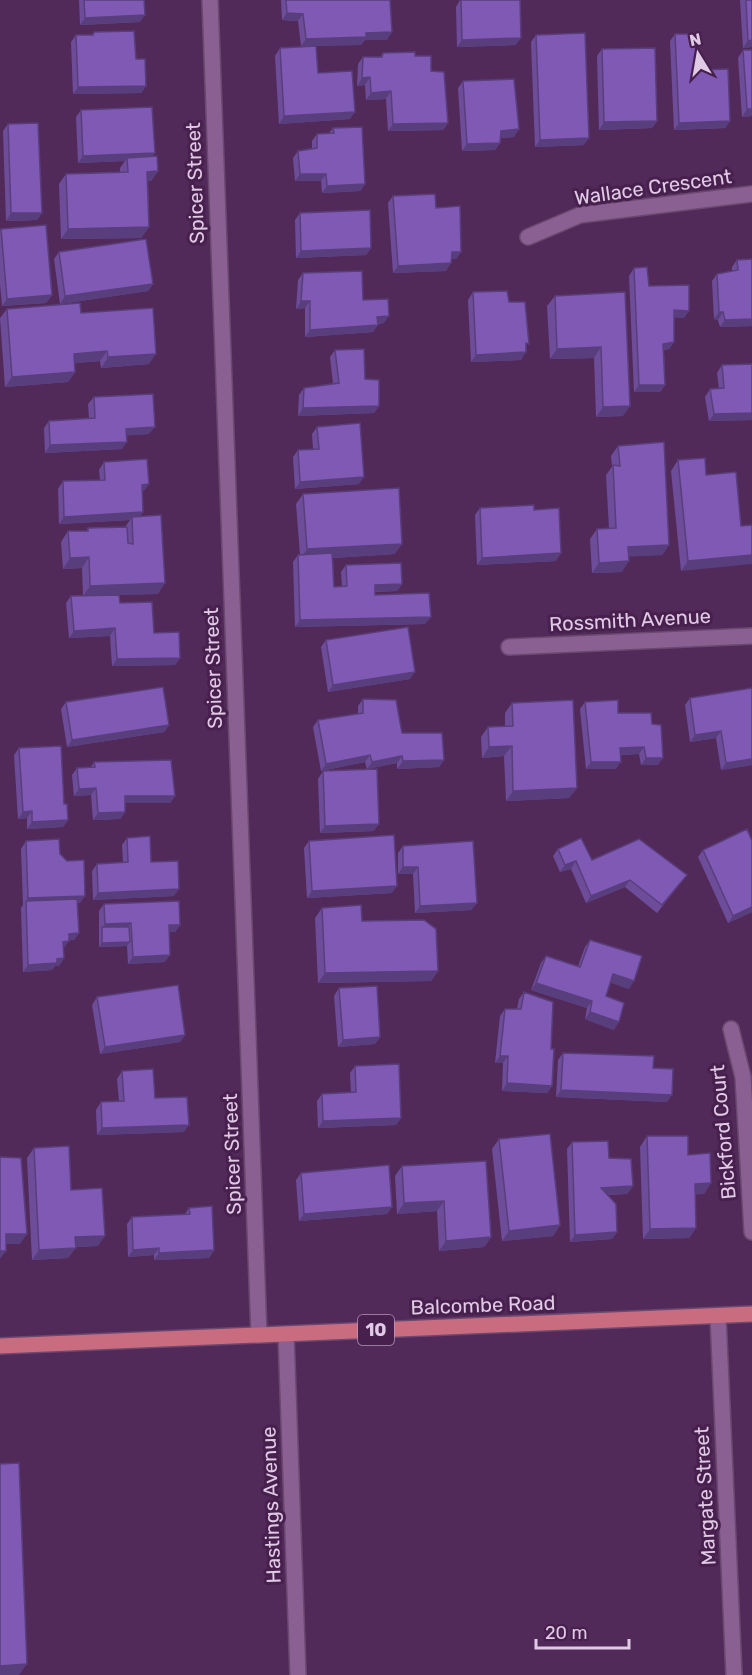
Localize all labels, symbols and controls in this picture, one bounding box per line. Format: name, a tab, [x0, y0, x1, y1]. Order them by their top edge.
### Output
north arrow	[668, 24, 728, 84]
text: N	[688, 29, 703, 50]
street label: Spicer Street	[181, 122, 209, 244]
street label: Wallace Crescent	[573, 164, 733, 210]
street label: Rossmith Avenue	[549, 604, 711, 636]
street label: Spicer Street	[199, 607, 227, 729]
street label: Bickford Court	[705, 1064, 741, 1200]
street label: Spicer Street	[218, 1093, 246, 1215]
street label: Balcombe Road	[410, 1290, 556, 1320]
road number: 10	[358, 1315, 394, 1345]
street label: Hastings Avenue	[256, 1426, 286, 1584]
street label: Margate Street	[689, 1426, 721, 1566]
scale bar	[536, 1612, 629, 1650]
text: 20 m	[545, 1622, 587, 1644]

